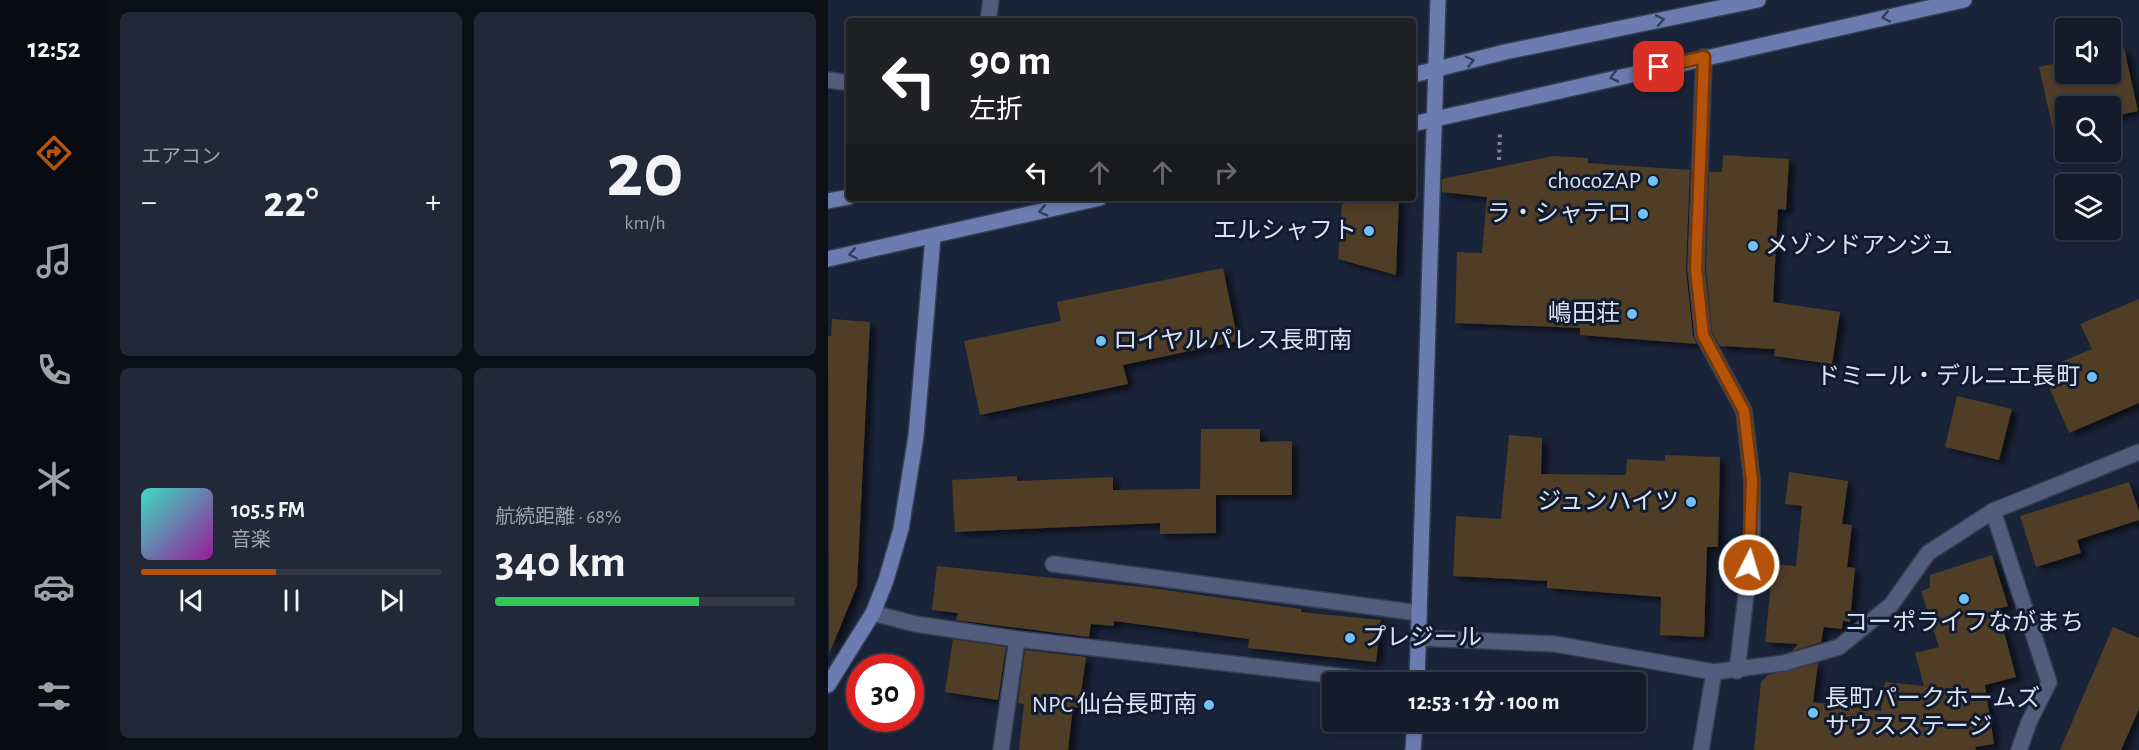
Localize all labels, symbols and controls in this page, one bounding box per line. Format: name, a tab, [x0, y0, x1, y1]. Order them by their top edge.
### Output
one-way arrow	[1881, 9, 1891, 22]
one-way arrow	[1655, 14, 1665, 27]
map controls	[2055, 18, 2121, 240]
button: sound	[2055, 18, 2121, 84]
text: 12:52	[27, 35, 81, 62]
text: 90 m	[969, 40, 1051, 82]
pin	[1633, 41, 1684, 92]
icon: left	[870, 42, 948, 120]
icon: arrive	[1642, 50, 1675, 83]
one-way arrow	[1464, 56, 1475, 68]
one-way arrow	[1609, 70, 1619, 83]
text: 左折	[969, 96, 1023, 123]
button: search	[2055, 96, 2121, 162]
icon: directions	[33, 132, 75, 174]
text: 20	[606, 133, 684, 211]
text: エアコン	[141, 147, 221, 167]
icon: left	[1020, 156, 1053, 189]
icon: ahead	[1083, 156, 1116, 189]
icon: ahead	[1146, 156, 1179, 189]
icon: right	[1209, 156, 1242, 189]
place label: chocoZAP	[1548, 169, 1641, 193]
marker: chocoZAP	[1646, 174, 1660, 188]
button: layers	[2055, 174, 2121, 240]
text: 22°	[263, 180, 319, 225]
text: −	[141, 186, 157, 219]
text: +	[425, 186, 441, 219]
place label: ラ・シャテロ	[1487, 202, 1631, 226]
one-way arrow	[1038, 204, 1048, 217]
marker: ラ・シャテロ	[1636, 207, 1650, 221]
text: km/h	[624, 213, 666, 233]
place label: エルシャフト	[1213, 219, 1357, 243]
marker: エルシャフト	[1362, 224, 1376, 238]
place label: メゾンドアンジュ	[1765, 232, 1954, 258]
marker: メゾンドアンジュ	[1746, 239, 1760, 253]
icon: music	[33, 240, 75, 282]
one-way arrow	[848, 247, 858, 260]
place label: 嶋田荘	[1548, 300, 1620, 326]
marker: 嶋田荘	[1625, 307, 1639, 321]
place label: ロイヤルパレス長町南	[1113, 327, 1352, 353]
marker: ロイヤルパレス長町南	[1094, 334, 1108, 348]
icon: phone	[33, 349, 75, 391]
place label: ドミール・デルニエ長町	[1816, 363, 2080, 389]
marker: ドミール・デルニエ長町	[2085, 370, 2099, 384]
icon: climate	[33, 458, 75, 500]
place label: ジュンハイツ	[1537, 489, 1679, 514]
marker: ジュンハイツ	[1684, 495, 1698, 509]
text: 105.5 FM	[231, 499, 305, 521]
text: 航続距離 · 68%	[495, 507, 622, 527]
text: 音楽	[231, 530, 271, 550]
position arrow	[1717, 533, 1781, 597]
text: 340 km	[495, 540, 626, 585]
icon: car	[33, 566, 75, 608]
icon: previous	[175, 584, 208, 617]
icon: pause	[275, 584, 308, 617]
icon: next	[375, 584, 408, 617]
marker: コーポライフながまち	[1957, 592, 1971, 606]
place label: コーポライフながまち	[1844, 609, 2084, 635]
place label: プレジール	[1362, 625, 1482, 650]
marker: プレジール	[1343, 631, 1357, 645]
speed limit sign: 30	[846, 654, 924, 732]
icon: filters	[33, 675, 75, 717]
place label: 長町パークホームズ サウスステージ	[1825, 685, 2040, 739]
place label: NPC 仙台長町南	[1032, 691, 1197, 717]
text: 12:53 · 1 分 · 100 m	[1409, 691, 1559, 713]
marker: NPC 仙台長町南	[1202, 698, 1216, 712]
marker: 長町パークホームズ サウスステージ	[1806, 706, 1820, 720]

